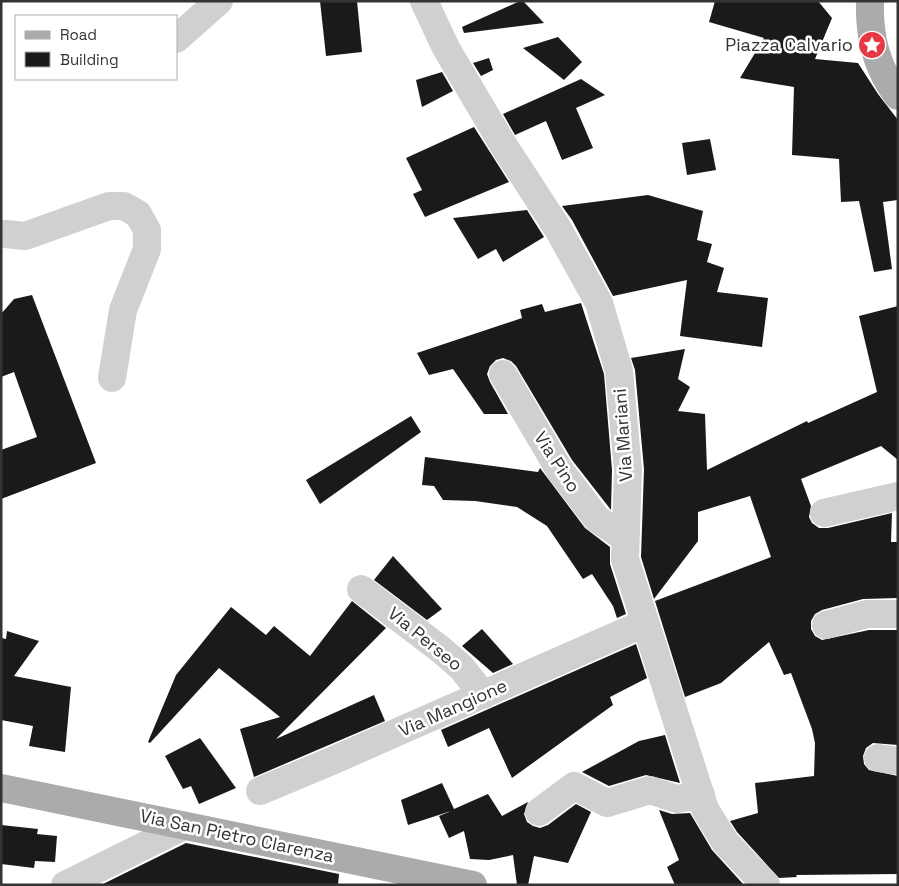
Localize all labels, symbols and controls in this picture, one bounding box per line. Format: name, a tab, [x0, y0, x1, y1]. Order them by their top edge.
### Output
legend	[15, 15, 178, 80]
text: Road	[60, 25, 97, 44]
place icon: Piazza Calvario	[857, 30, 887, 60]
place label: Piazza Calvario	[725, 33, 853, 56]
text: Building	[60, 50, 119, 69]
street label: Via Mariani	[608, 388, 637, 482]
street label: Via Pino	[529, 427, 586, 496]
street label: Via Perseo	[383, 601, 467, 676]
street label: Via Mangione	[395, 673, 511, 742]
street label: Via San Pietro Clarenza	[138, 804, 336, 867]

